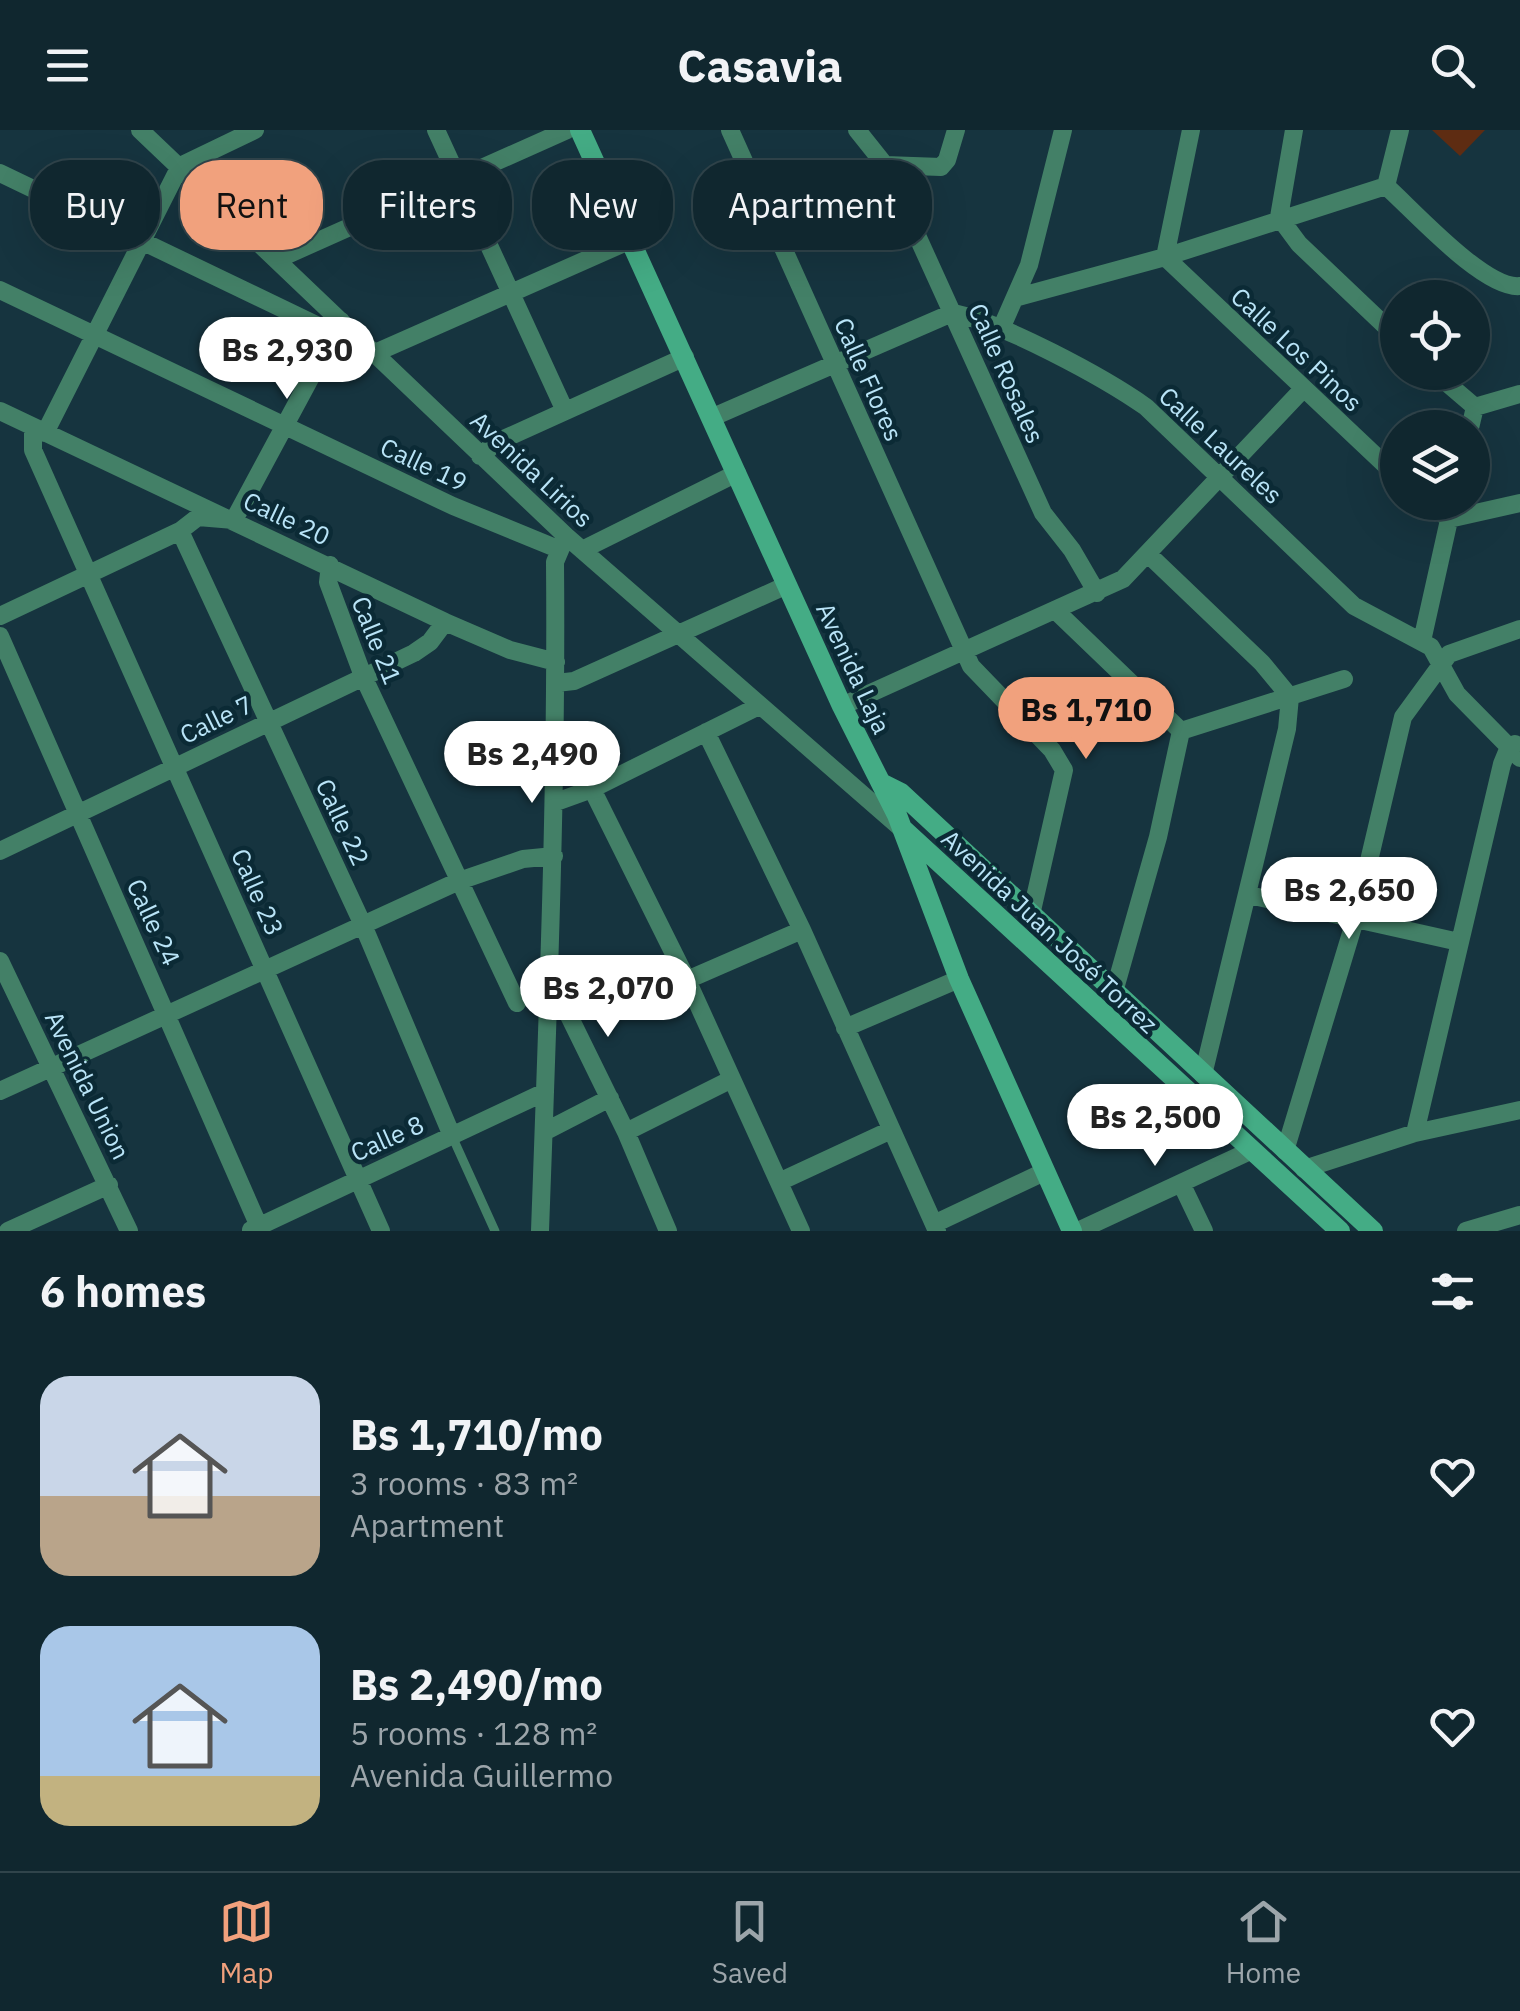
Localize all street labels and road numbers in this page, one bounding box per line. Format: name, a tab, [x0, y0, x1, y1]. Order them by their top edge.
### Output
street label: Calle Los Pinos	[1224, 280, 1370, 418]
street label: Calle Rosales	[961, 298, 1053, 448]
street label: Calle Flores	[827, 312, 911, 446]
street label: Calle Laureles	[1152, 379, 1290, 511]
street label: Avenida Lirios	[464, 404, 600, 534]
street label: Calle 19	[375, 430, 473, 498]
street label: Calle 20	[238, 484, 336, 552]
street label: Calle 21	[344, 591, 410, 689]
street label: Avenida Laja	[809, 597, 899, 739]
street label: Calle 7	[174, 687, 258, 751]
street label: Calle 22	[309, 773, 377, 871]
street label: Avenida Juan José Torrez	[935, 822, 1165, 1040]
street label: Calle 23	[224, 843, 292, 941]
street label: Calle 24	[120, 873, 188, 971]
street label: Avenida Union	[38, 1005, 138, 1165]
street label: Calle 8	[345, 1107, 429, 1169]

